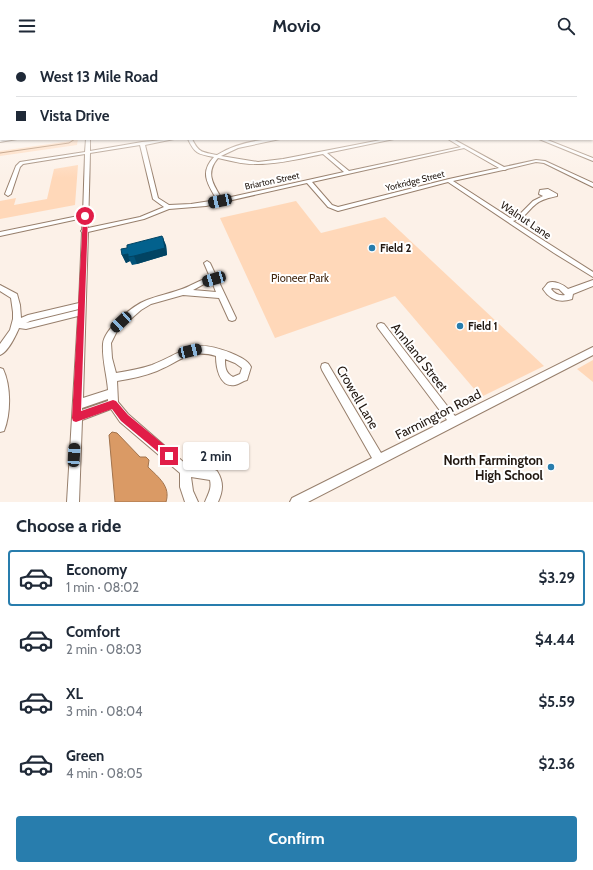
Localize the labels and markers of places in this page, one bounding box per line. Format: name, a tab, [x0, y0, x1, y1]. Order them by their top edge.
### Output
place label: Field 2	[380, 241, 412, 255]
marker: Field 2	[367, 243, 377, 253]
place label: Field 1	[468, 319, 498, 333]
marker: Field 1	[455, 321, 465, 331]
place label: North Farmington High School	[443, 452, 544, 483]
marker: North Farmington High School	[546, 462, 556, 472]

